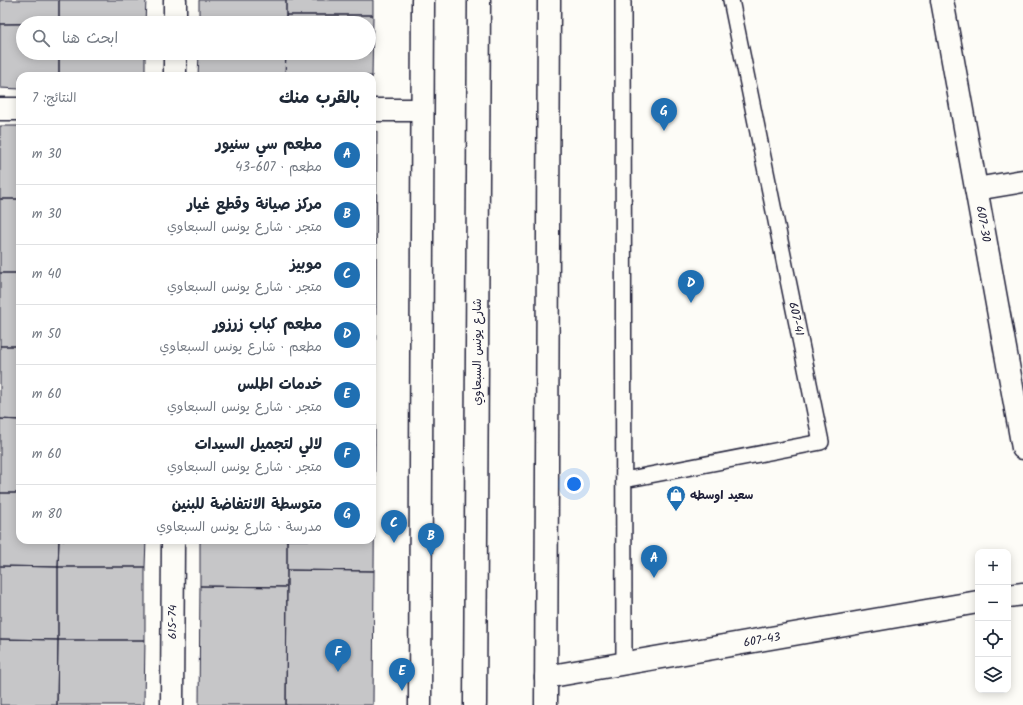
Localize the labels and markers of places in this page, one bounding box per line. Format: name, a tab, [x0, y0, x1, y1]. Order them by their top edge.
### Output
pin: G	[651, 98, 677, 131]
pin: D	[678, 270, 704, 303]
shop icon: سعيد اوسطه	[665, 484, 687, 512]
place label: سعيد اوسطه	[690, 486, 753, 505]
pin: C	[381, 510, 407, 543]
pin: B	[418, 523, 444, 556]
pin: A	[641, 545, 667, 578]
pin: F	[325, 639, 351, 672]
pin: E	[389, 658, 415, 691]

